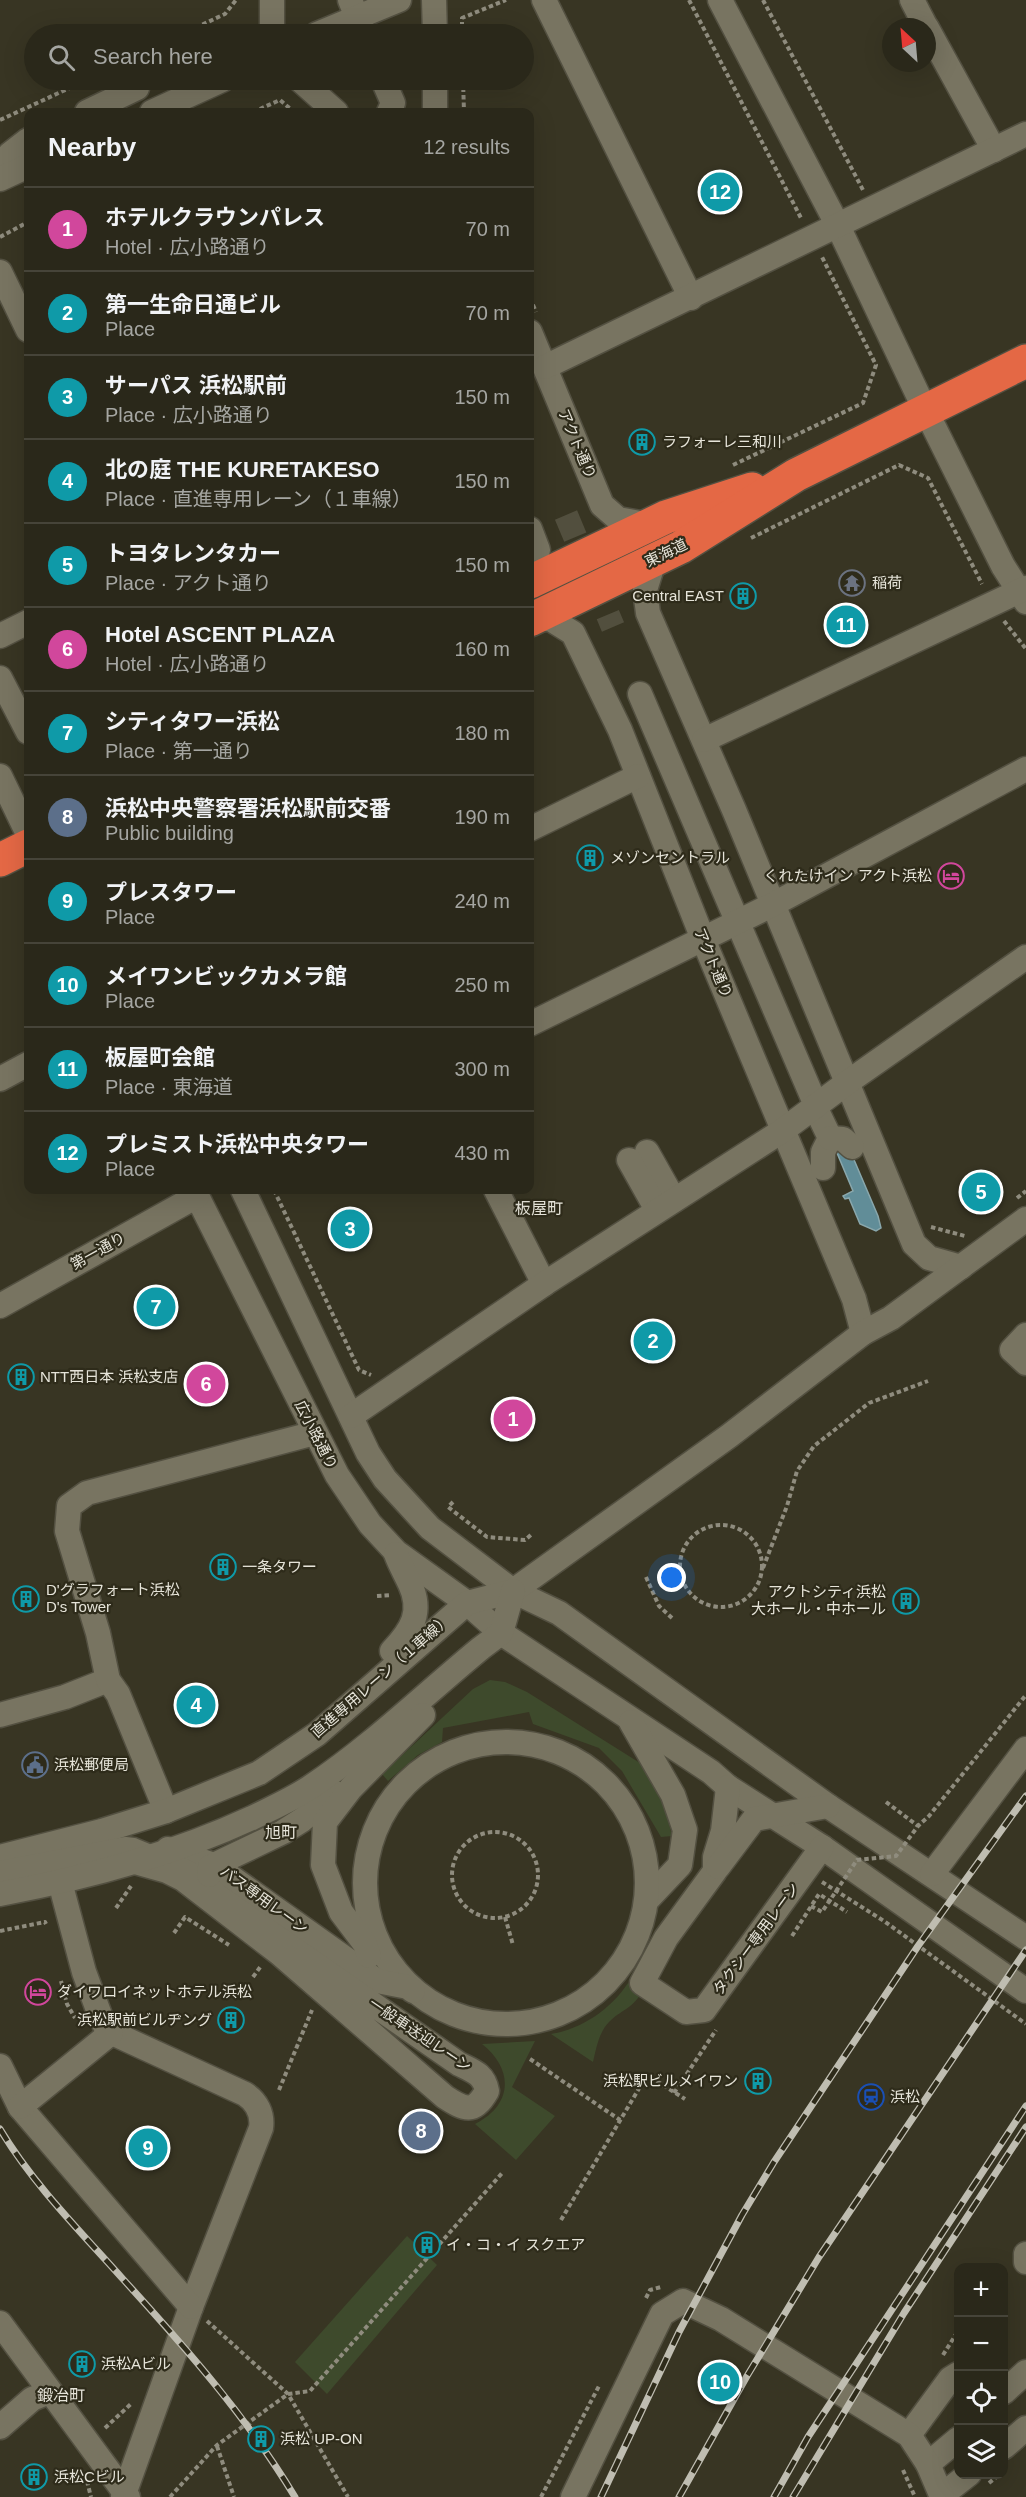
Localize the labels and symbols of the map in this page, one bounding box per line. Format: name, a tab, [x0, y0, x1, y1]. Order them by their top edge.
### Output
north arrow	[882, 18, 936, 72]
pin: 12	[700, 170, 740, 214]
street label: アクト通り	[555, 406, 600, 481]
building icon: ラフォーレ三和川	[627, 427, 657, 457]
place label: ラフォーレ三和川	[662, 433, 782, 450]
street label: 東海道	[642, 535, 690, 570]
temple icon: 稲荷	[837, 568, 867, 598]
place label: 稲荷	[872, 574, 902, 591]
building icon: Central EAST	[728, 581, 758, 611]
place label: Central EAST	[632, 587, 724, 604]
pin: 11	[826, 602, 866, 648]
building icon: メゾンセントラル	[575, 843, 605, 873]
place label: メゾンセントラル	[610, 849, 730, 866]
hotel icon: くれたけイン アクト浜松	[936, 861, 966, 891]
place label: くれたけイン アクト浜松	[764, 867, 932, 884]
street label: アクト通り	[691, 925, 736, 1000]
pin: 5	[962, 1170, 1000, 1214]
district label: 板屋町	[515, 1200, 563, 1217]
pin: 3	[330, 1206, 370, 1252]
street label: 第一通り	[67, 1229, 128, 1273]
pin: 7	[136, 1284, 176, 1330]
pin: 2	[634, 1318, 672, 1364]
building icon: NTT西日本 浜松支店	[6, 1362, 36, 1392]
pin: 6	[186, 1362, 226, 1406]
place label: NTT西日本 浜松支店	[40, 1368, 178, 1385]
pin: 1	[494, 1396, 532, 1442]
street label: 広小路通り	[292, 1397, 341, 1472]
building icon: 一条タワー	[208, 1552, 238, 1582]
place label: 一条タワー	[242, 1558, 317, 1575]
your location	[657, 1563, 686, 1592]
place label: D'グラフォート浜松 D's Tower	[46, 1581, 180, 1615]
place label: アクトシティ浜松 大ホール・中ホール	[751, 1583, 886, 1617]
building icon: D'グラフォート浜松 D's Tower	[11, 1584, 41, 1614]
building icon: アクトシティ浜松 大ホール・中ホール	[891, 1586, 921, 1616]
street label: 直進専用レーン（１車線）	[307, 1610, 454, 1741]
pin: 4	[176, 1682, 216, 1728]
public building icon: 浜松郵便局	[20, 1750, 50, 1780]
place label: 浜松郵便局	[54, 1756, 129, 1773]
district label: 旭町	[265, 1824, 297, 1841]
street label: バス専用レーン	[217, 1862, 311, 1937]
street label: タクシー専用レーン	[709, 1879, 802, 1998]
hotel icon: ダイワロイネットホテル浜松	[23, 1977, 53, 2007]
place label: ダイワロイネットホテル浜松	[57, 1983, 252, 2000]
street label: 一般車送迎レーン	[366, 1994, 474, 2075]
building icon: 浜松駅前ビルヂング	[216, 2005, 246, 2035]
place label: 浜松駅前ビルヂング	[77, 2011, 212, 2028]
building icon: 浜松駅ビルメイワン	[743, 2066, 773, 2096]
place label: 浜松駅ビルメイワン	[603, 2072, 738, 2089]
station icon: 浜松	[856, 2082, 886, 2112]
place label: 浜松	[890, 2088, 920, 2105]
pin: 8	[402, 2108, 440, 2154]
pin: 9	[128, 2126, 168, 2170]
building icon: イ・コ・イ スクエア	[412, 2230, 442, 2260]
place label: イ・コ・イ スクエア	[446, 2236, 585, 2253]
building icon: 浜松Aビル	[67, 2349, 97, 2379]
place label: 浜松Aビル	[101, 2355, 171, 2372]
pin: 10	[700, 2360, 740, 2404]
district label: 鍛冶町	[37, 2387, 85, 2404]
building icon: 浜松 UP-ON	[246, 2424, 276, 2454]
place label: 浜松 UP-ON	[280, 2430, 363, 2447]
building icon: 浜松Cビル	[19, 2462, 49, 2492]
place label: 浜松Cビル	[54, 2468, 125, 2485]

